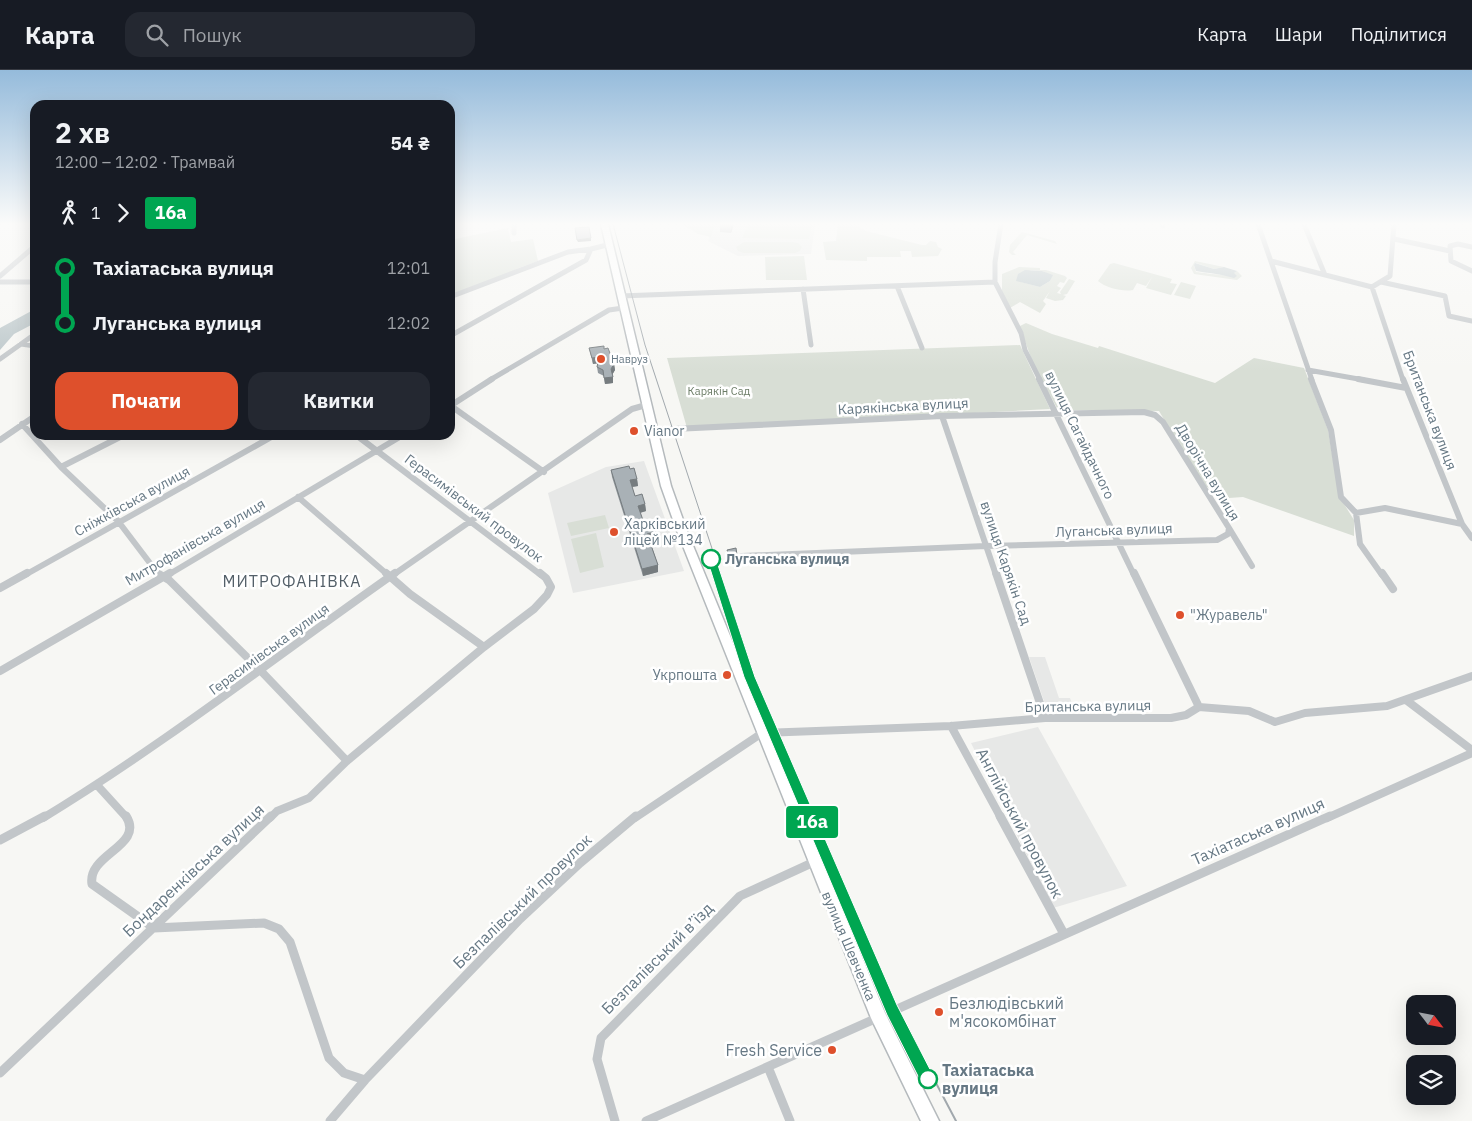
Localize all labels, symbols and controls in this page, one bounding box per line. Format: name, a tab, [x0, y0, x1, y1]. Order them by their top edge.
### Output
search box	[125, 12, 475, 57]
text: Карта	[25, 19, 95, 51]
icon: search	[143, 21, 171, 49]
text: Пошук	[183, 23, 242, 47]
text: Карта	[1197, 23, 1247, 46]
text: Шари	[1275, 23, 1323, 46]
text: Поділитися	[1351, 23, 1447, 46]
text: 2 хв	[55, 114, 110, 151]
text: 54 ₴	[390, 131, 430, 155]
text: 12:00 – 12:02 · Трамвай	[55, 152, 235, 172]
icon: walk	[55, 199, 83, 227]
icon: forward	[109, 199, 137, 227]
text: 16a	[155, 201, 186, 224]
text: 1	[91, 203, 101, 223]
text: Тахіатаська вулиця	[93, 256, 274, 280]
text: 12:01	[387, 258, 430, 278]
text: Луганська вулиця	[93, 311, 262, 335]
text: 12:02	[387, 313, 430, 333]
street label: Британська вулиця	[1399, 348, 1461, 472]
place label: Навруз	[611, 352, 648, 366]
marker: Навруз	[595, 353, 607, 365]
street label: вулиця Сагайдачного	[1041, 368, 1119, 502]
button: Почати	[55, 372, 238, 430]
button: Квитки	[248, 372, 430, 430]
park label: Карякін Сад	[688, 384, 751, 398]
street label: Карякінська вулиця	[837, 394, 969, 418]
street label: Дворічна вулиця	[1172, 420, 1244, 524]
place label: Vianor	[644, 422, 684, 440]
marker: Vianor	[628, 425, 640, 437]
street label: Герасимівський провулок	[401, 450, 547, 566]
street label: Сніжківська вулиця	[71, 462, 193, 540]
street label: Митрофанівська вулиця	[122, 494, 268, 590]
street label: вулиця Карякін Сад	[976, 499, 1036, 627]
place label: Харківський ліцей №134	[624, 515, 706, 549]
street label: Луганська вулиця	[1055, 519, 1173, 541]
marker: Харківський ліцей №134	[608, 526, 620, 538]
marker: Луганська вулиця	[701, 549, 721, 569]
place label: Луганська вулиця	[725, 550, 849, 568]
district label: МИТРОФАНІВКА	[223, 571, 361, 591]
street label: Герасимівська вулиця	[205, 599, 333, 699]
place label: "Журавель"	[1190, 606, 1268, 624]
marker: "Журавель"	[1174, 609, 1186, 621]
place label: Укрпошта	[652, 666, 718, 684]
marker: Укрпошта	[721, 669, 733, 681]
street label: Британська вулиця	[1025, 696, 1151, 716]
street label: Англійський провулок	[972, 745, 1068, 902]
street label: Тахіатаська вулиця	[1188, 793, 1328, 869]
street label: Бондаренківська вулиця	[118, 799, 268, 941]
line badge: 16a	[783, 806, 841, 838]
text: 16a	[796, 810, 828, 833]
street label: Безпалівський провулок	[448, 829, 596, 973]
street label: вулиця Шевченка	[818, 889, 880, 1004]
street label: Безпалівський в’їзд	[597, 898, 717, 1018]
place label: Безлюдівський м'ясокомбінат	[949, 993, 1064, 1031]
north arrow	[1406, 995, 1456, 1045]
map controls	[1406, 995, 1456, 1105]
marker: Безлюдівський м'ясокомбінат	[933, 1006, 945, 1018]
place label: Fresh Service	[725, 1040, 822, 1060]
marker: Fresh Service	[826, 1044, 838, 1056]
button: layers	[1406, 1055, 1456, 1105]
place label: Тахіатаська вулиця	[942, 1060, 1034, 1098]
marker: Тахіатаська вулиця	[918, 1069, 938, 1089]

